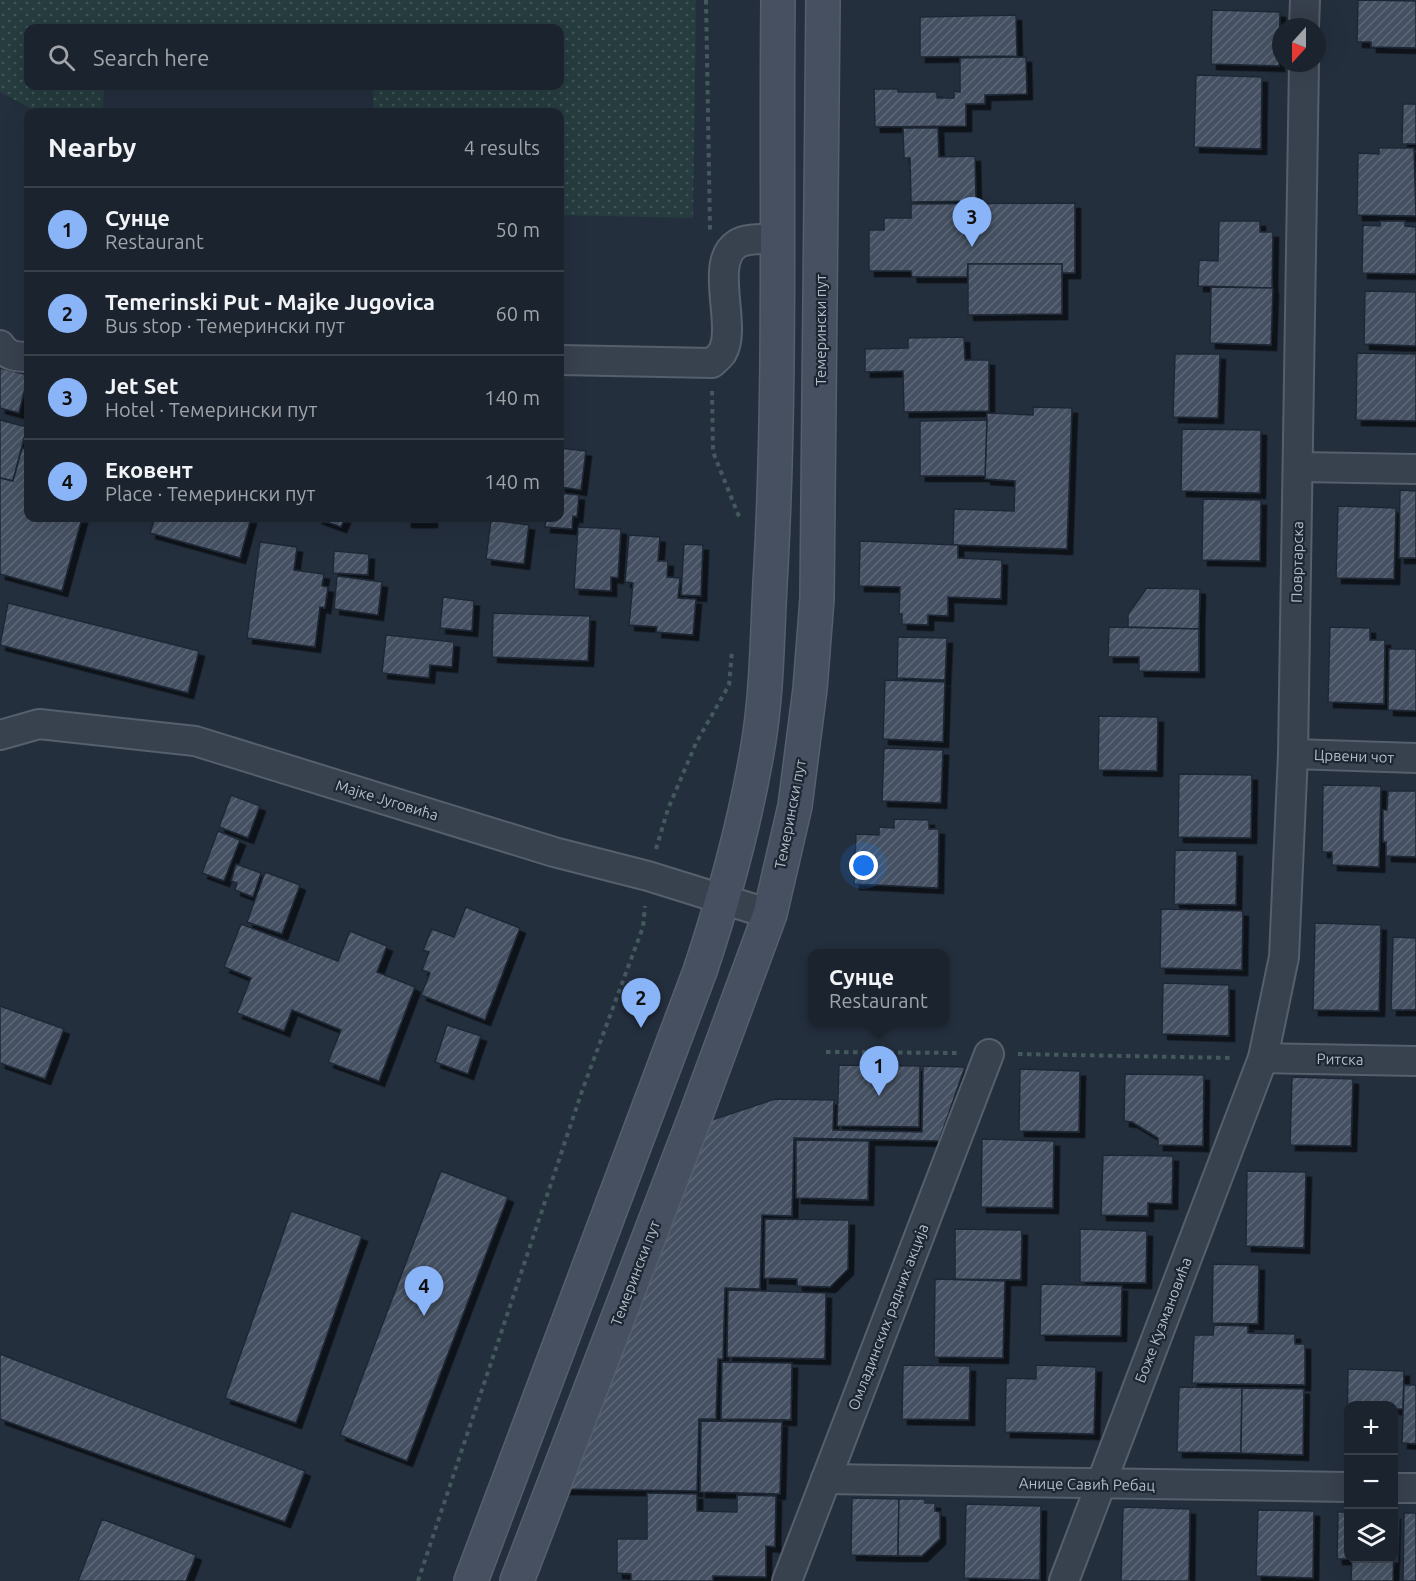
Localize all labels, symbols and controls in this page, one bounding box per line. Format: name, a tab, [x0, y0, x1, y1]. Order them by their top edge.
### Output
north arrow	[1272, 18, 1326, 72]
search box	[24, 24, 564, 90]
icon: search	[45, 41, 78, 74]
text: Search here	[93, 45, 209, 70]
text: Nearby	[48, 133, 136, 162]
text: 4 results	[464, 136, 540, 159]
pin: 3	[952, 198, 992, 247]
text: Сунце	[105, 205, 170, 230]
text: 1	[62, 218, 73, 241]
text: 50 m	[496, 218, 540, 241]
text: Restaurant	[105, 230, 204, 253]
street label: Темерински пут	[812, 274, 829, 386]
text: Temerinski Put - Majke Jugovica	[105, 289, 435, 314]
text: 2	[62, 302, 73, 325]
text: 60 m	[496, 302, 540, 325]
text: Bus stop · Темерински пут	[105, 314, 345, 337]
text: Jet Set	[105, 373, 178, 398]
text: 3	[62, 386, 73, 409]
text: 140 m	[484, 386, 540, 409]
text: Hotel · Темерински пут	[105, 398, 317, 421]
text: Ековент	[105, 457, 193, 482]
text: 4	[62, 470, 73, 493]
text: 140 m	[484, 470, 540, 493]
text: Place · Темерински пут	[105, 482, 315, 505]
street label: Повртарска	[1288, 521, 1306, 603]
street label: Црвени чот	[1314, 746, 1395, 766]
street label: Темерински пут	[771, 757, 809, 870]
street label: Мајке Југовића	[334, 776, 440, 824]
your location	[849, 851, 878, 880]
popup	[808, 949, 949, 1027]
text: Сунце	[829, 964, 894, 989]
pin: 2	[622, 978, 660, 1028]
text: Restaurant	[829, 989, 928, 1012]
pin: 1	[860, 1046, 898, 1096]
street label: Ритска	[1316, 1050, 1364, 1068]
street label: Темерински пут	[607, 1218, 663, 1328]
street label: Омладинских радних акција	[845, 1221, 931, 1413]
street label: Боже Кузмановића	[1131, 1255, 1195, 1385]
pin: 4	[404, 1266, 444, 1316]
map controls	[1344, 1401, 1398, 1563]
button: +	[1344, 1401, 1398, 1455]
button: −	[1344, 1455, 1398, 1509]
street label: Анице Савић Ребац	[1019, 1474, 1155, 1494]
button: layers	[1344, 1509, 1398, 1563]

